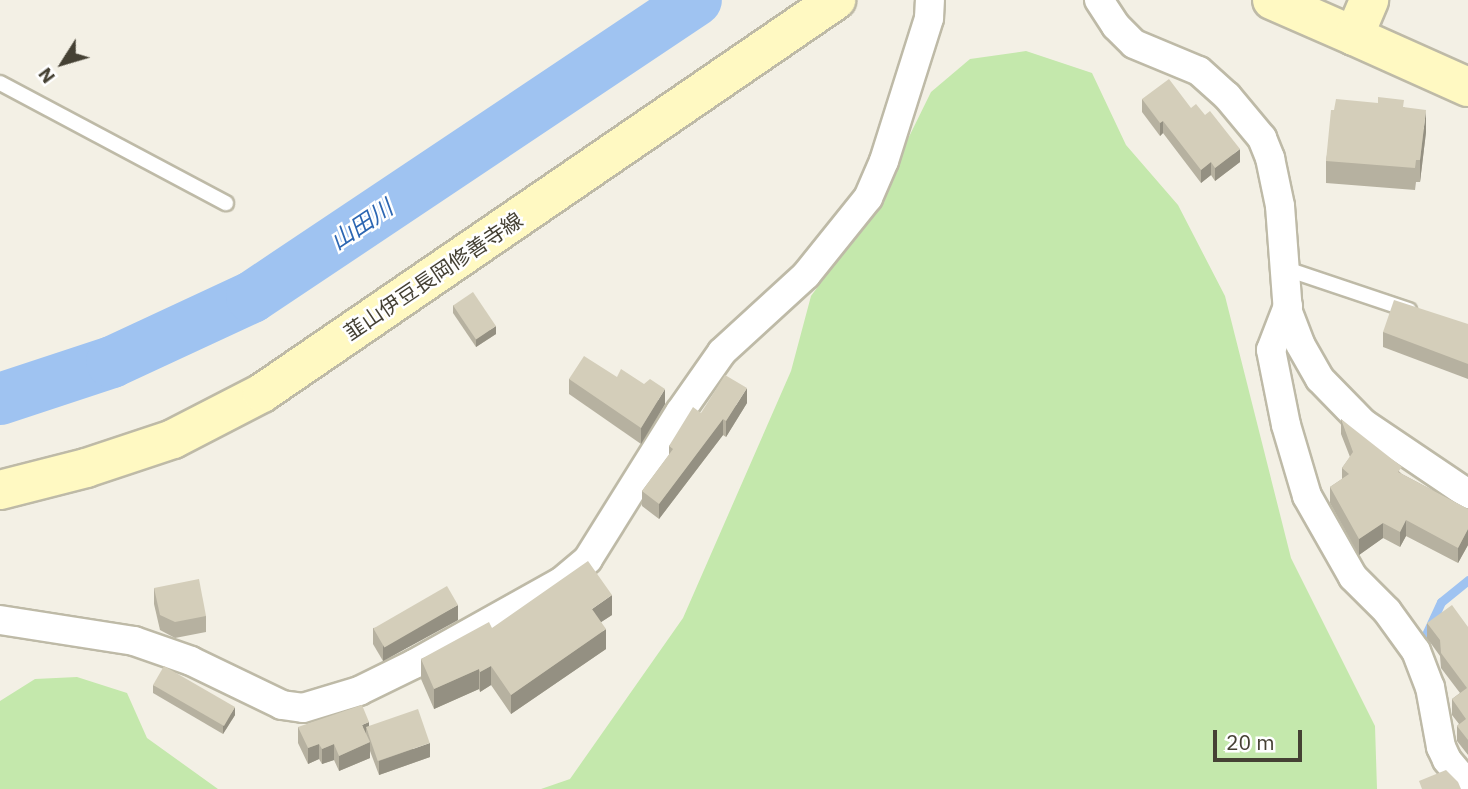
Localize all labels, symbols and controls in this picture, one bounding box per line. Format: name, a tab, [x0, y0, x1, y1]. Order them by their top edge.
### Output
north arrow	[28, 28, 98, 98]
text: N	[33, 63, 60, 88]
water label: 山田川	[325, 193, 397, 255]
street label: 韮山伊豆長岡修善寺線	[339, 207, 527, 345]
scale bar	[1216, 716, 1305, 760]
text: 20 m	[1226, 728, 1275, 756]

